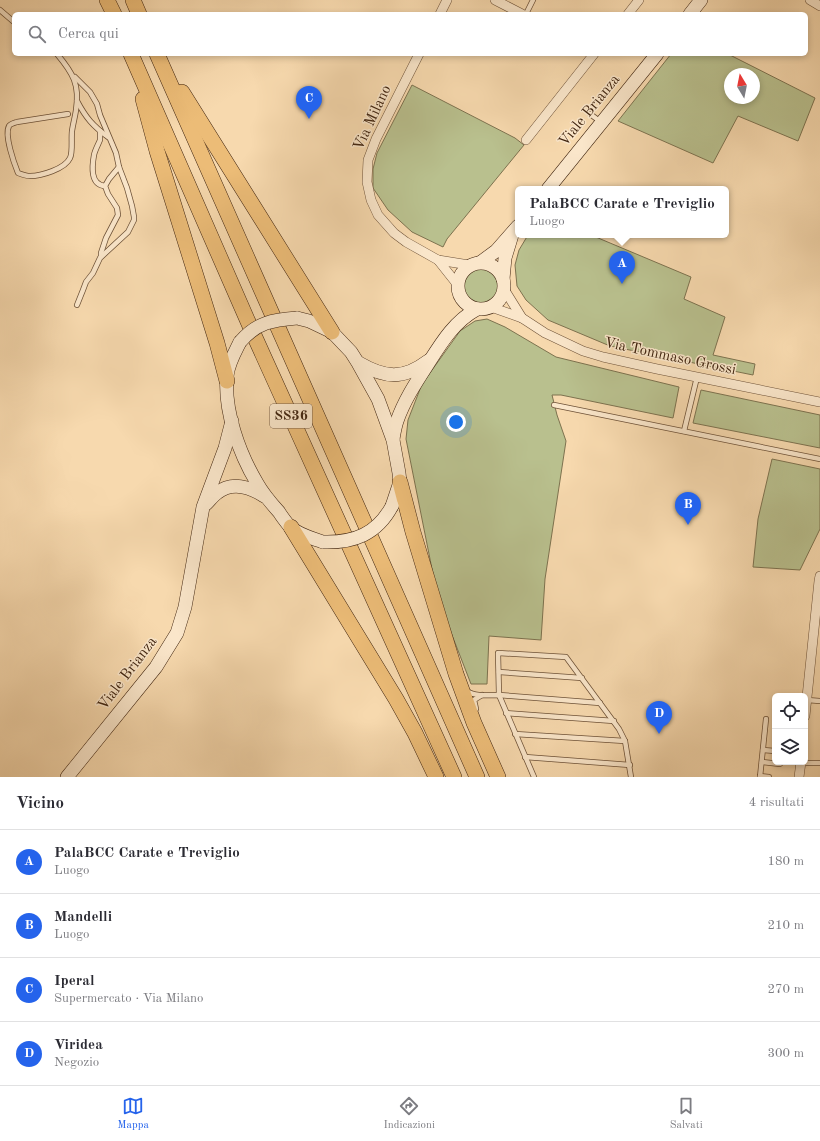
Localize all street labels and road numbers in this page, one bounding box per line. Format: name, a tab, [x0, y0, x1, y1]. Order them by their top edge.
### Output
street label: Viale Brianza	[557, 72, 624, 150]
street label: Via Milano	[351, 83, 395, 153]
street label: Via Tommaso Grossi	[603, 336, 737, 378]
road number: SS36	[270, 404, 312, 428]
street label: Viale Brianza	[96, 634, 161, 713]

